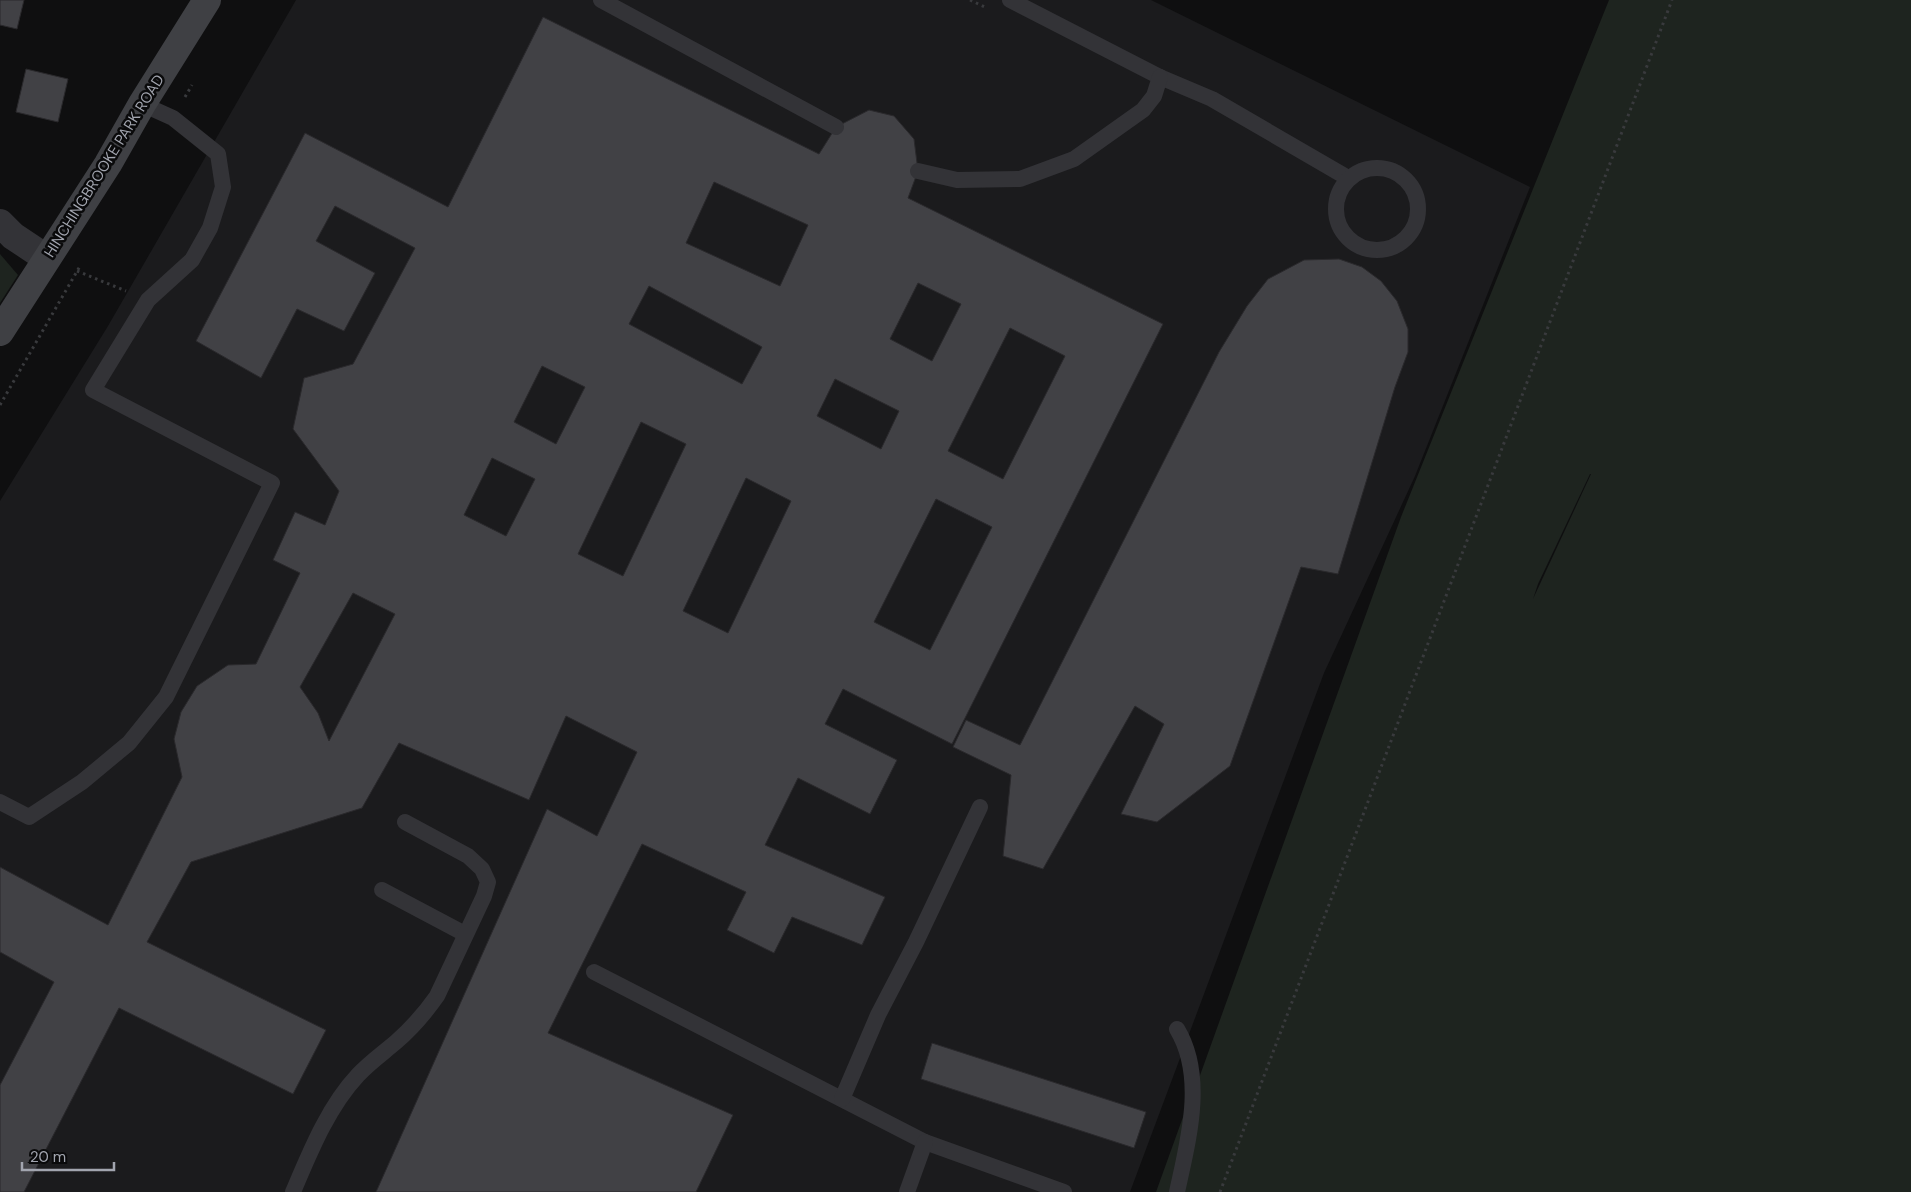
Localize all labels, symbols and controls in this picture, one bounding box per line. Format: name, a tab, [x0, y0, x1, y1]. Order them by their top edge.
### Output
street label: HINCHINGBROOKE PARK ROAD	[39, 71, 169, 261]
scale bar	[22, 1140, 115, 1172]
text: 20 m	[30, 1147, 66, 1167]

